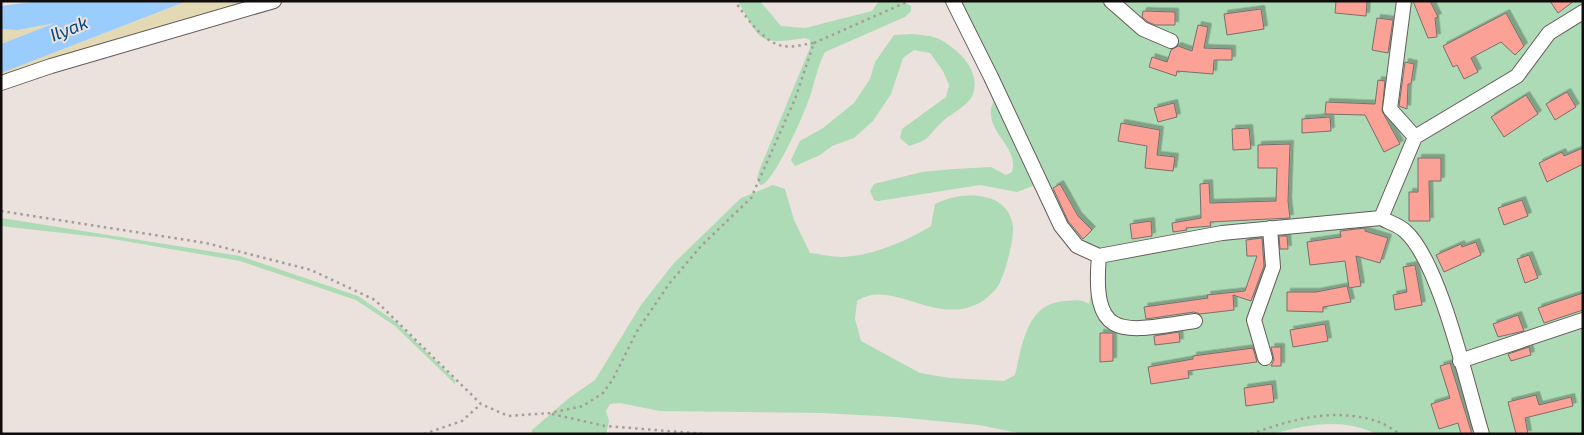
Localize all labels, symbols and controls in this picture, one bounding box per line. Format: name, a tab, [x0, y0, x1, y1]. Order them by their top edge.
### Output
water label: Ilyak	[46, 11, 91, 46]

